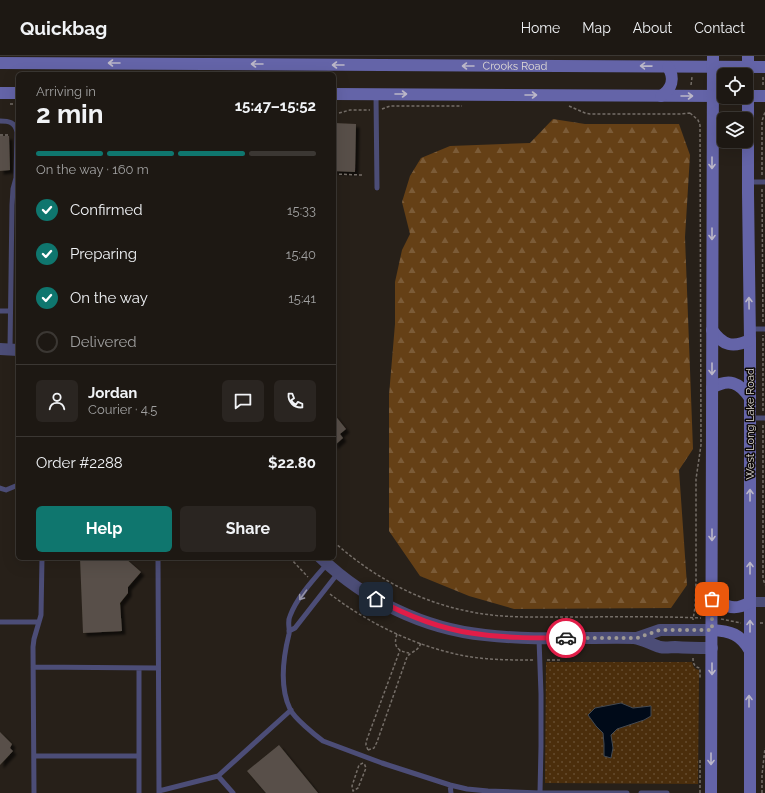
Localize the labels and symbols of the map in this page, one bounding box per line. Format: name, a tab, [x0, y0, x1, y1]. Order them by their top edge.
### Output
one-way arrow	[108, 59, 121, 67]
street label: Crooks Road	[483, 59, 548, 72]
one-way arrow	[251, 60, 264, 68]
one-way arrow	[332, 61, 345, 69]
one-way arrow	[462, 62, 475, 70]
one-way arrow	[640, 63, 653, 70]
one-way arrow	[394, 90, 407, 98]
one-way arrow	[524, 91, 537, 99]
one-way arrow	[680, 92, 693, 100]
one-way arrow	[708, 156, 716, 169]
one-way arrow	[708, 227, 716, 240]
one-way arrow	[745, 297, 753, 310]
one-way arrow	[708, 362, 716, 375]
street label: West Long Lake Road	[744, 368, 757, 480]
one-way arrow	[746, 489, 754, 502]
one-way arrow	[708, 528, 716, 541]
one-way arrow	[746, 562, 754, 575]
pin	[359, 582, 393, 616]
pin	[695, 582, 729, 616]
one-way arrow	[299, 589, 307, 600]
courier	[546, 618, 586, 658]
one-way arrow	[746, 620, 754, 633]
one-way arrow	[708, 662, 716, 675]
one-way arrow	[745, 695, 753, 708]
one-way arrow	[707, 752, 715, 765]

